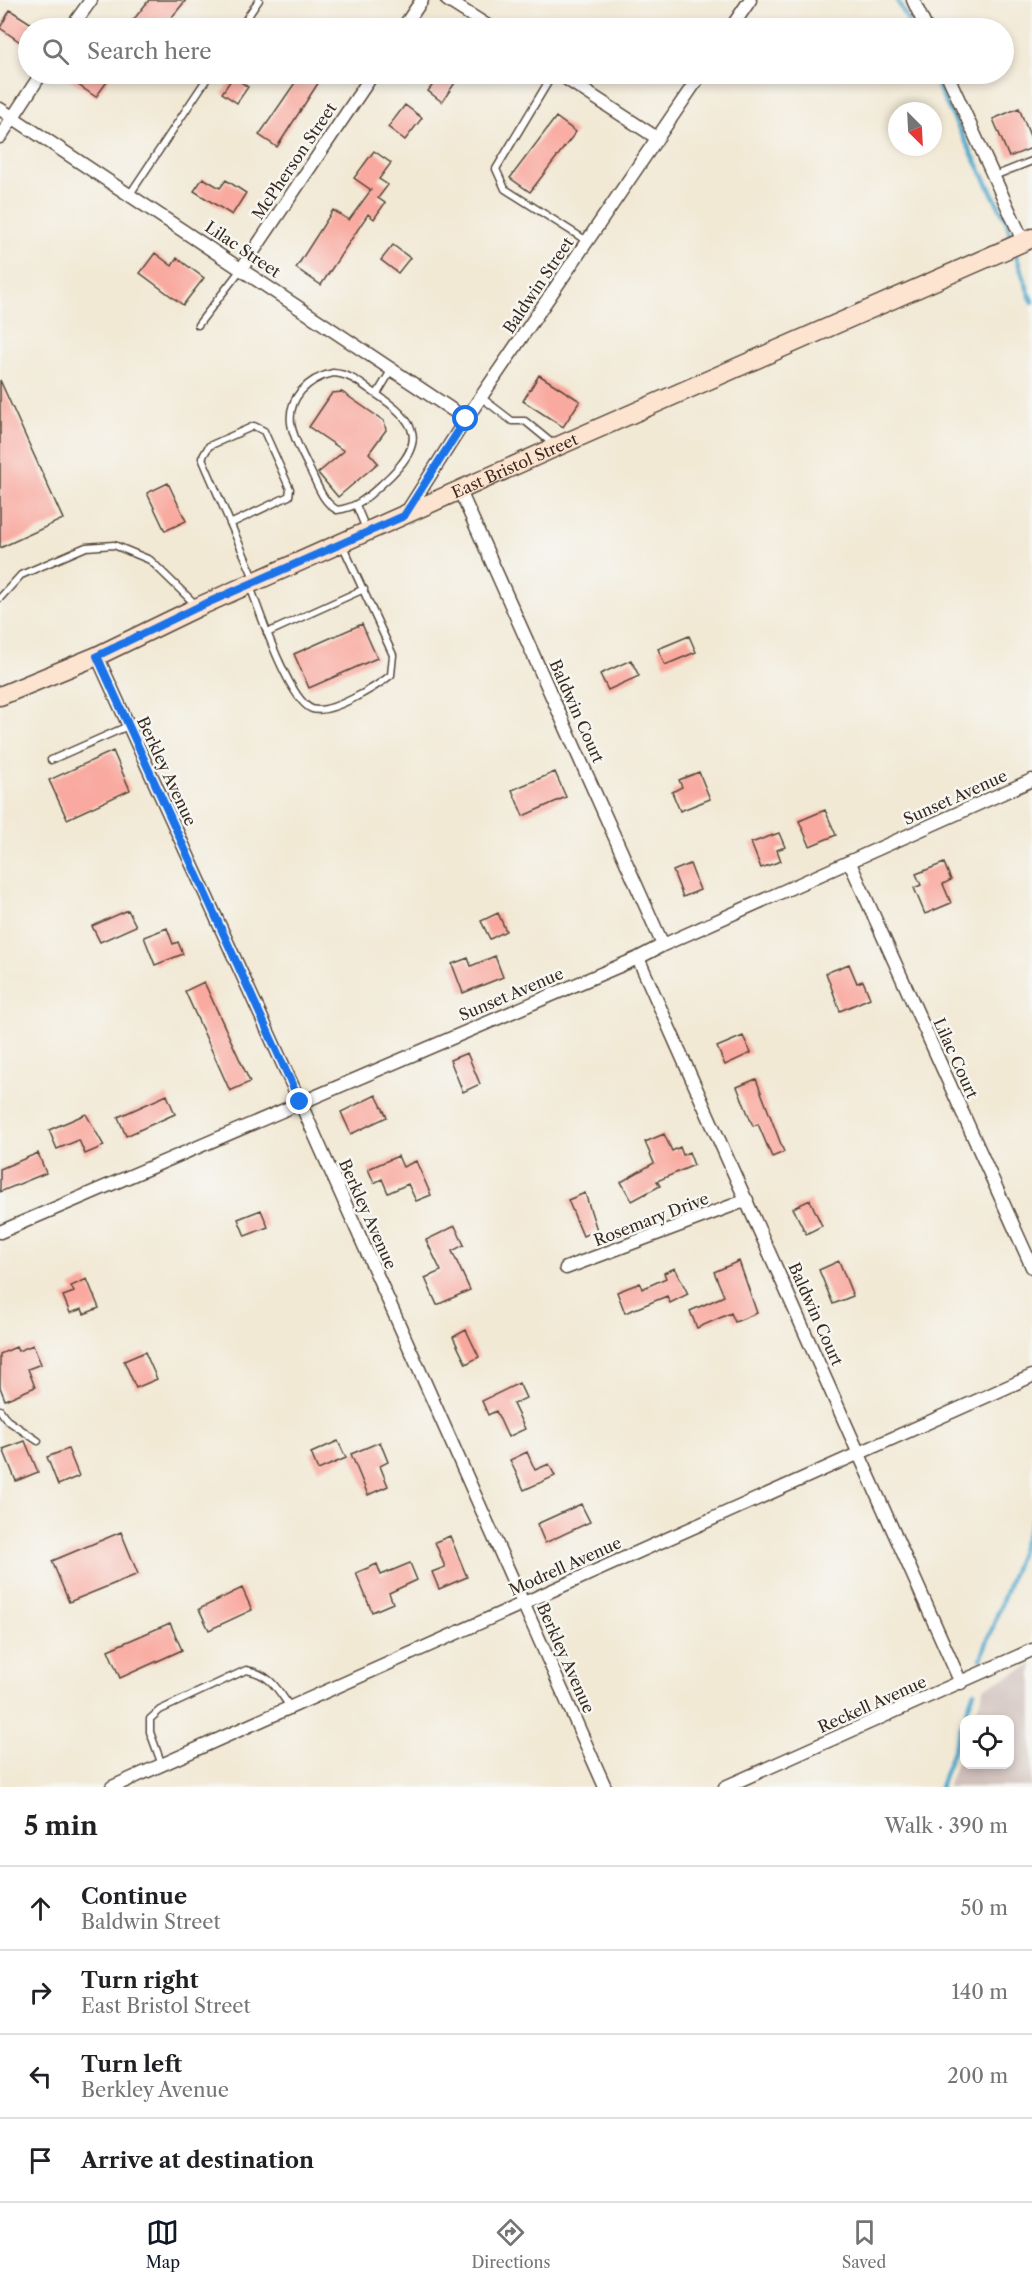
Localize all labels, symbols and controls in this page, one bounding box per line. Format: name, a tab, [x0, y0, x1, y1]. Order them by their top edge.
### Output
search box	[18, 18, 1014, 84]
icon: search	[39, 35, 72, 68]
text: Search here	[87, 38, 212, 65]
street label: McPherson Street	[247, 98, 341, 223]
north arrow	[888, 102, 942, 156]
street label: Lilac Street	[202, 217, 285, 282]
street label: Baldwin Street	[498, 233, 578, 337]
route start	[452, 405, 478, 431]
street label: East Bristol Street	[449, 429, 581, 502]
street label: Baldwin Court	[545, 656, 609, 766]
street label: Berkley Avenue	[133, 713, 201, 829]
street label: Sunset Avenue	[900, 765, 1010, 829]
street label: Sunset Avenue	[456, 963, 566, 1025]
street label: Lilac Court	[929, 1015, 983, 1101]
route end	[286, 1088, 312, 1114]
street label: Berkley Avenue	[335, 1156, 401, 1272]
street label: Rosemary Drive	[591, 1188, 711, 1250]
street label: Baldwin Court	[784, 1259, 848, 1369]
street label: Modrell Avenue	[506, 1532, 624, 1600]
street label: Berkley Avenue	[533, 1600, 599, 1716]
street label: Reckell Avenue	[815, 1671, 929, 1737]
map controls	[960, 1715, 1014, 1769]
button: locate	[960, 1715, 1014, 1769]
text: 5 min	[24, 1810, 98, 1842]
text: Walk · 390 m	[885, 1814, 1008, 1838]
text: Continue	[81, 1883, 187, 1910]
icon: ahead	[24, 1892, 57, 1925]
text: 50 m	[961, 1896, 1008, 1920]
text: Baldwin Street	[81, 1910, 221, 1934]
text: Turn right	[81, 1967, 199, 1994]
icon: right	[24, 1976, 57, 2009]
text: 140 m	[951, 1980, 1008, 2004]
text: East Bristol Street	[81, 1994, 251, 2018]
text: Turn left	[81, 2051, 182, 2078]
icon: left	[24, 2060, 57, 2093]
text: 200 m	[947, 2064, 1008, 2088]
text: Berkley Avenue	[81, 2078, 229, 2102]
icon: arrive	[24, 2144, 57, 2177]
text: Arrive at destination	[81, 2147, 314, 2174]
tab: Map	[146, 2216, 180, 2272]
tab: Directions	[471, 2216, 550, 2272]
tab: Saved	[842, 2216, 886, 2272]

